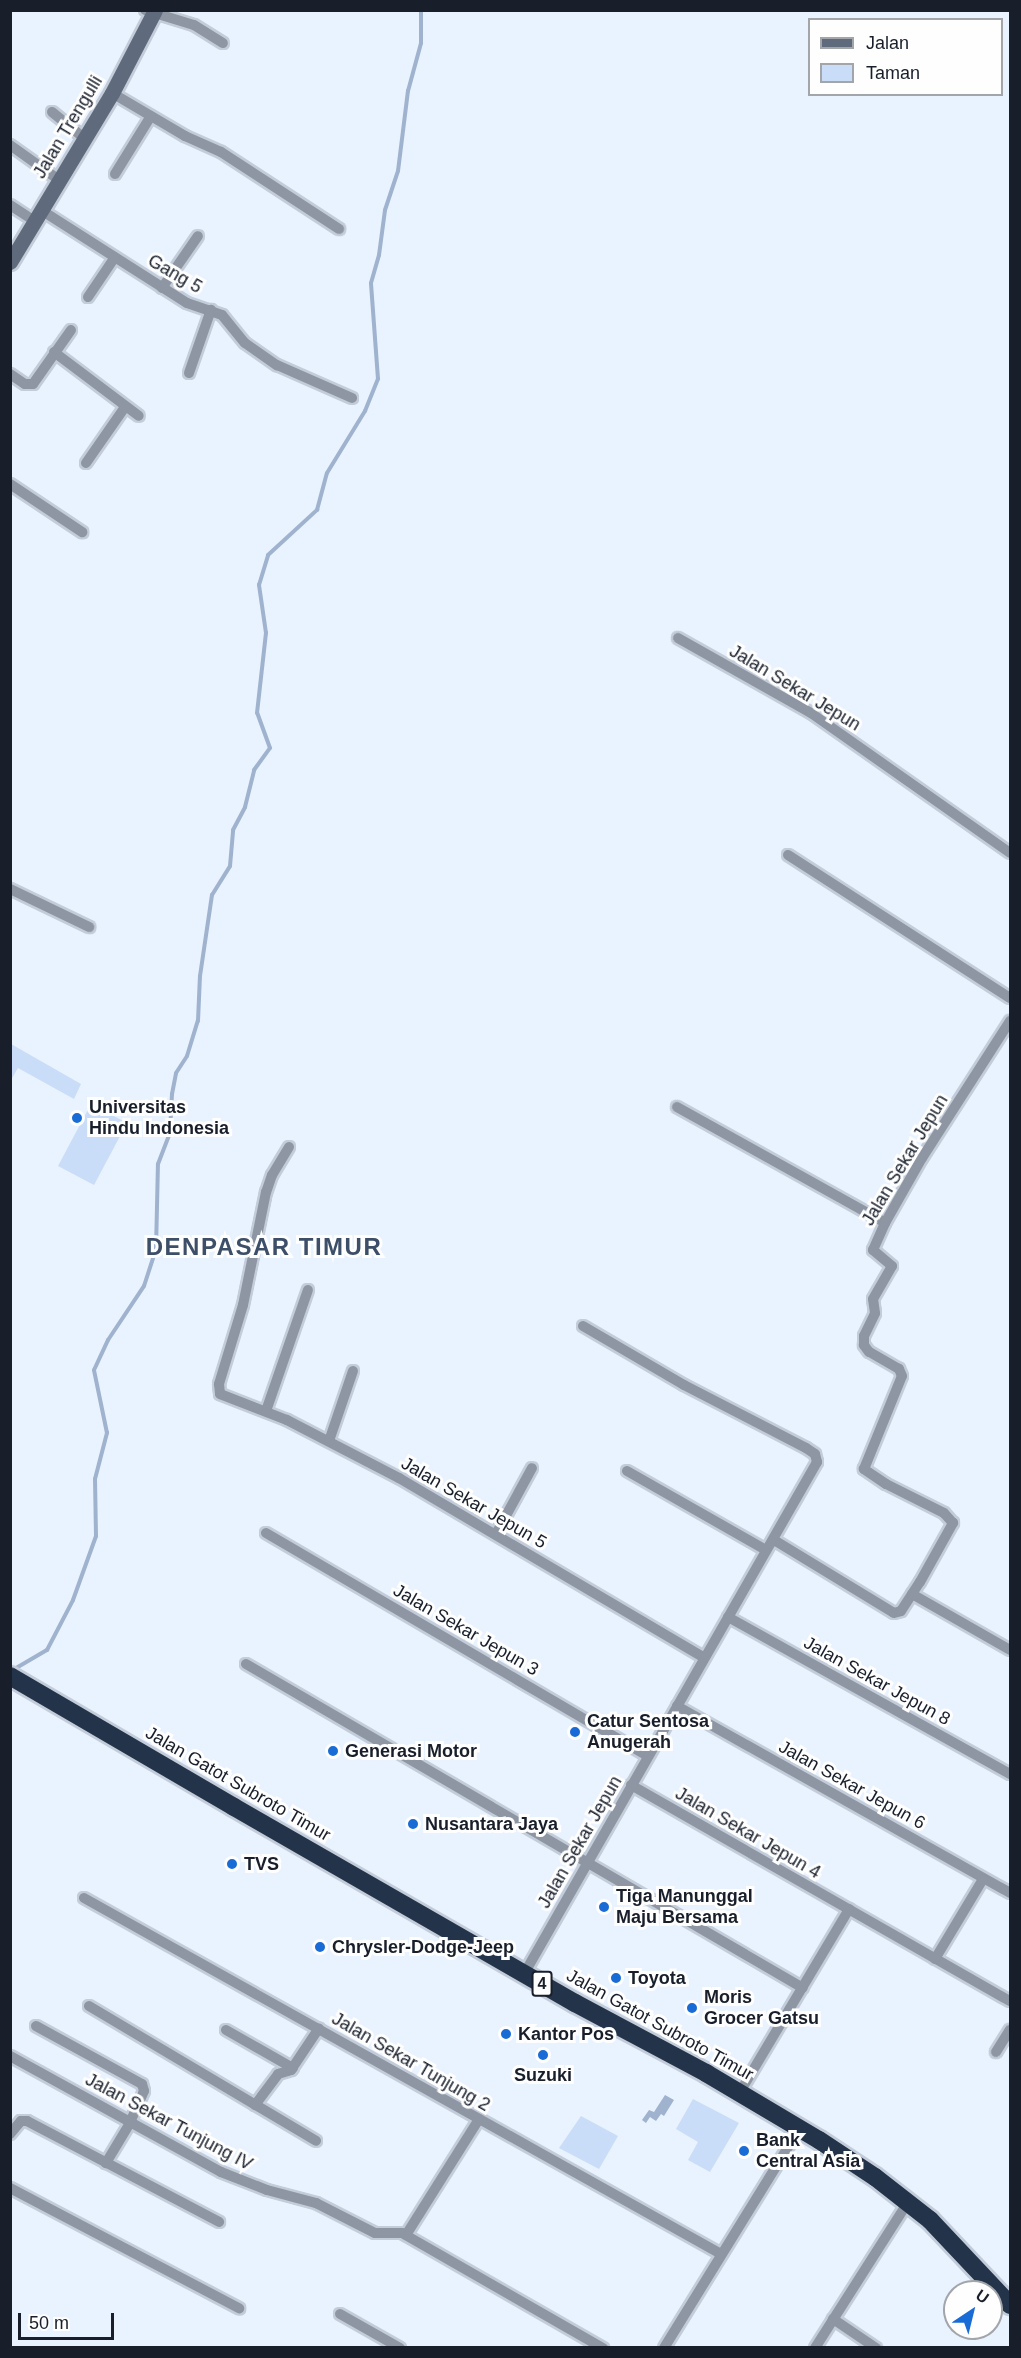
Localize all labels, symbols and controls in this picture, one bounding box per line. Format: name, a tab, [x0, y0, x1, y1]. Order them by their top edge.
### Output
legend	[808, 18, 1003, 96]
text: Jalan	[866, 33, 909, 53]
text: Taman	[866, 63, 920, 83]
street label: Jalan Trengulli	[29, 72, 107, 182]
street label: Gang 5	[144, 250, 206, 298]
street label: Jalan Sekar Jepun	[726, 640, 864, 736]
street label: Jalan Sekar Jepun	[857, 1091, 953, 1229]
place label: Universitas Hindu Indonesia	[89, 1097, 229, 1140]
marker: Universitas Hindu Indonesia	[70, 1111, 84, 1125]
district label: DENPASAR TIMUR	[146, 1233, 382, 1261]
street label: Jalan Sekar Jepun 5	[398, 1453, 550, 1553]
street label: Jalan Sekar Jepun 3	[390, 1580, 542, 1680]
street label: Jalan Sekar Jepun 8	[800, 1632, 954, 1730]
place label: Catur Sentosa Anugerah	[587, 1711, 709, 1754]
street label: Jalan Gatot Subroto Timur	[141, 1722, 335, 1846]
marker: Catur Sentosa Anugerah	[568, 1725, 582, 1739]
street label: Jalan Sekar Jepun 6	[775, 1736, 929, 1834]
place label: Generasi Motor	[345, 1740, 477, 1762]
marker: Generasi Motor	[326, 1744, 340, 1758]
street label: Jalan Sekar Jepun	[533, 1772, 627, 1912]
street label: Jalan Sekar Jepun 4	[672, 1783, 824, 1883]
place label: Nusantara Jaya	[425, 1813, 558, 1835]
marker: Nusantara Jaya	[406, 1817, 420, 1831]
place label: TVS	[244, 1853, 279, 1875]
marker: TVS	[225, 1857, 239, 1871]
place label: Tiga Manunggal Maju Bersama	[616, 1886, 753, 1928]
marker: Tiga Manunggal Maju Bersama	[597, 1900, 611, 1914]
place label: Chrysler-Dodge-Jeep	[332, 1936, 514, 1958]
marker: Chrysler-Dodge-Jeep	[313, 1940, 327, 1954]
street label: Jalan Gatot Subroto Timur	[563, 1965, 757, 2085]
place label: Toyota	[628, 1967, 686, 1989]
road number: 4	[532, 1971, 552, 1997]
marker: Toyota	[609, 1971, 623, 1985]
place label: Moris Grocer Gatsu	[704, 1987, 819, 2030]
marker: Moris Grocer Gatsu	[685, 2001, 699, 2015]
street label: Jalan Sekar Tunjung 2	[328, 2008, 494, 2116]
place label: Kantor Pos	[518, 2023, 614, 2045]
marker: Kantor Pos	[499, 2027, 513, 2041]
marker: Suzuki	[536, 2048, 550, 2062]
place label: Suzuki	[514, 2064, 572, 2086]
street label: Jalan Sekar Tunjung IV	[82, 2069, 256, 2175]
place label: Bank Central Asia	[756, 2130, 861, 2172]
marker: Bank Central Asia	[737, 2144, 751, 2158]
north arrow	[943, 2280, 1003, 2340]
text: U	[973, 2286, 992, 2307]
scale bar	[21, 2301, 117, 2339]
text: 50 m	[29, 2313, 69, 2333]

